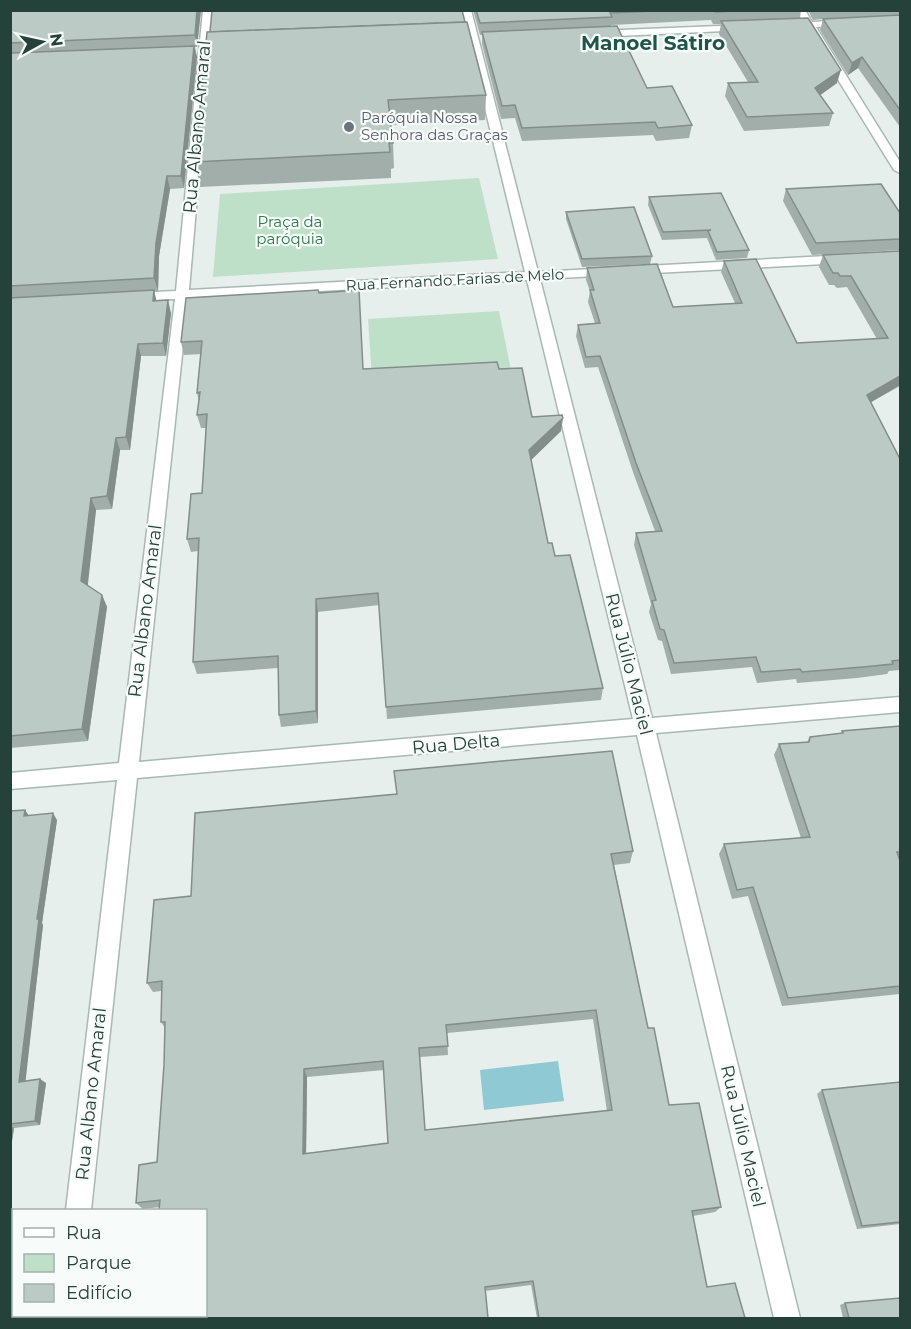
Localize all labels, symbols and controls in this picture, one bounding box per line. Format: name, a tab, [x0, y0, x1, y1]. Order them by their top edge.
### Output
north arrow	[12, 12, 72, 72]
district label: Manoel Sátiro	[581, 31, 725, 55]
text: N	[46, 32, 67, 48]
street label: Rua Albano Amaral	[178, 40, 216, 214]
place label: Paróquia Nossa Senhora das Graças	[361, 108, 508, 144]
marker: Paróquia Nossa Senhora das Graças	[342, 120, 356, 134]
park label: Praça da paróquia	[256, 212, 324, 248]
street label: Rua Fernando Farias de Melo	[345, 264, 565, 295]
street label: Rua Albano Amaral	[123, 523, 167, 699]
street label: Rua Júlio Maciel	[601, 591, 657, 737]
street label: Rua Delta	[411, 729, 501, 759]
street label: Rua Albano Amaral	[71, 1006, 111, 1182]
street label: Rua Júlio Maciel	[716, 1063, 770, 1209]
legend	[12, 1209, 207, 1317]
text: Rua	[66, 1222, 102, 1244]
text: Parque	[66, 1252, 132, 1274]
text: Edifício	[66, 1282, 132, 1304]

